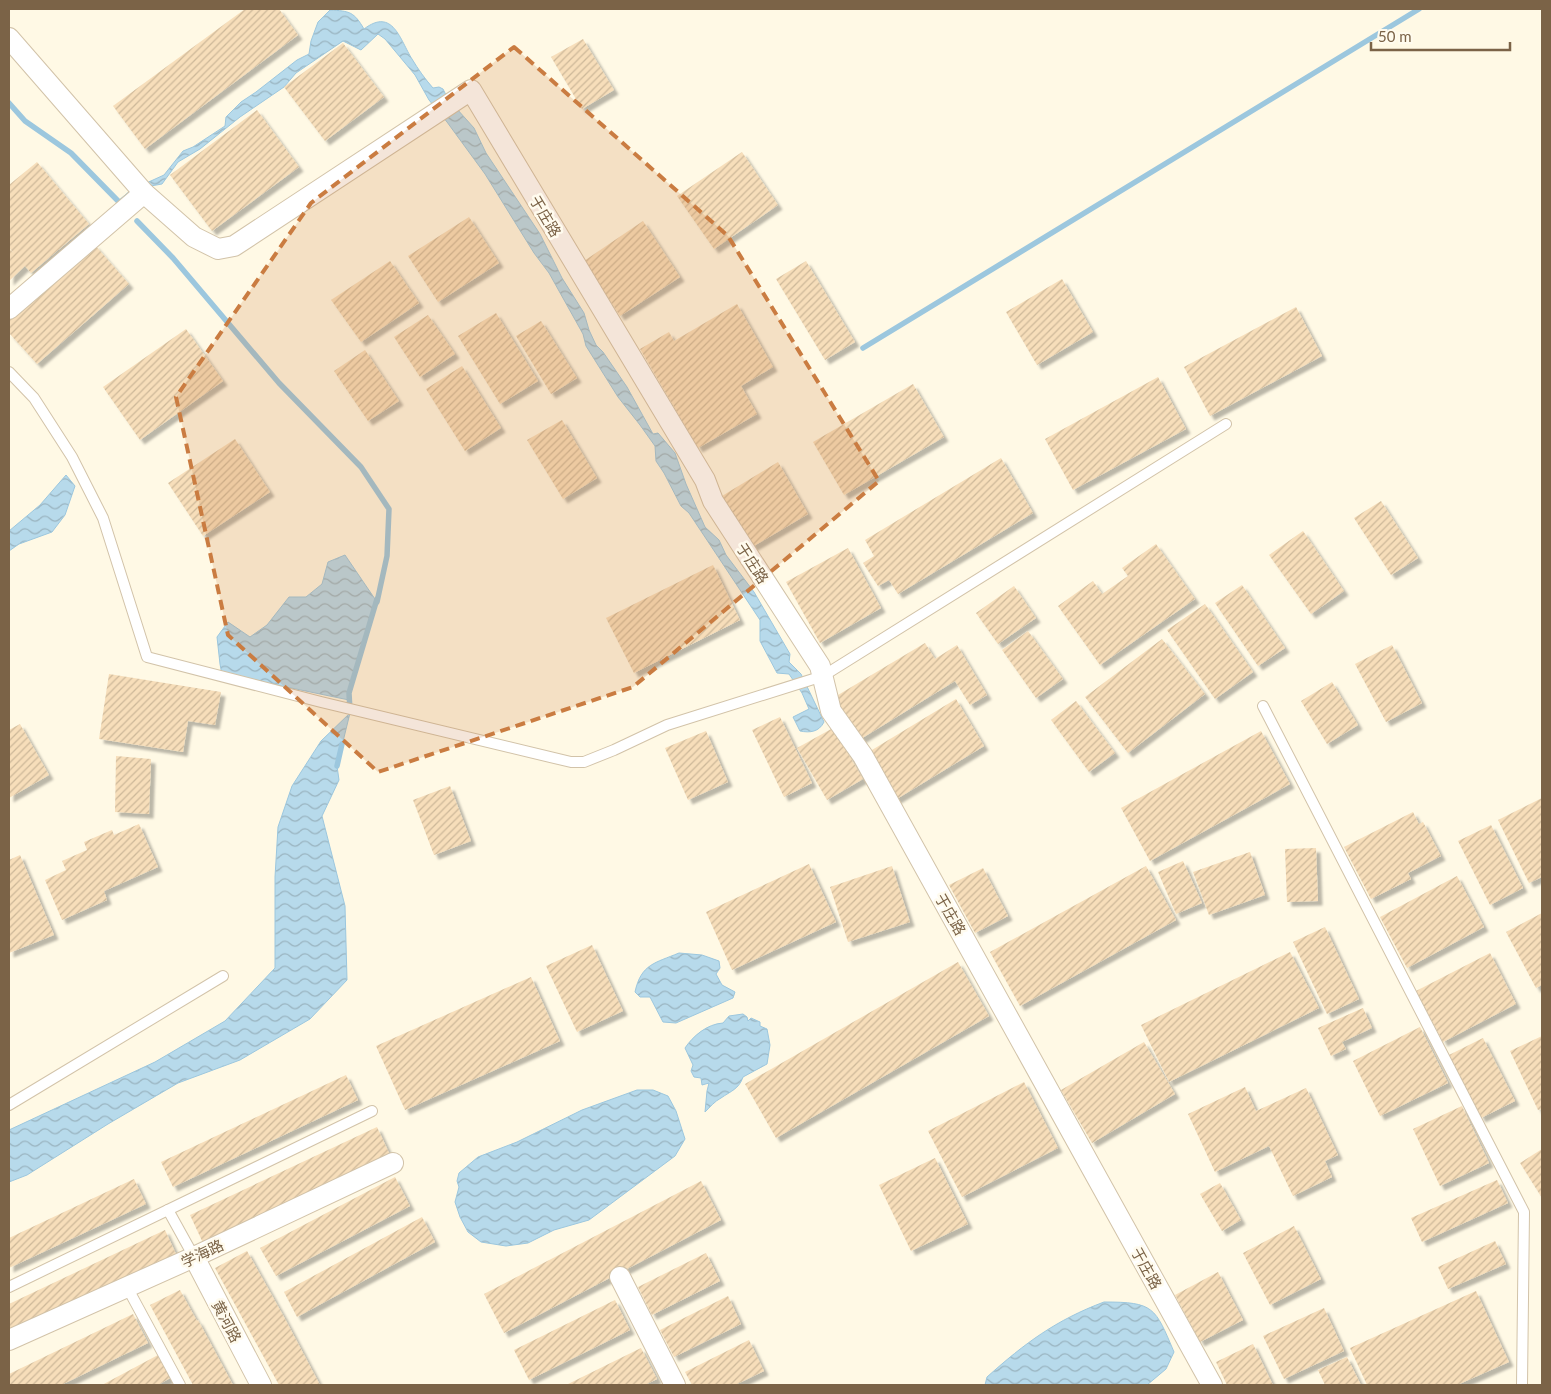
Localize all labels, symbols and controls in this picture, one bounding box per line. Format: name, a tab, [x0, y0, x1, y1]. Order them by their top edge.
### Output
scale bar	[1371, 20, 1510, 52]
text: 50 m	[1378, 27, 1412, 45]
street label: 于庄路	[527, 192, 565, 240]
street label: 于庄路	[733, 539, 773, 587]
street label: 于庄路	[932, 890, 970, 938]
street label: 学海路	[178, 1235, 226, 1271]
street label: 于庄路	[1128, 1244, 1166, 1292]
street label: 黄河路	[208, 1297, 246, 1345]

